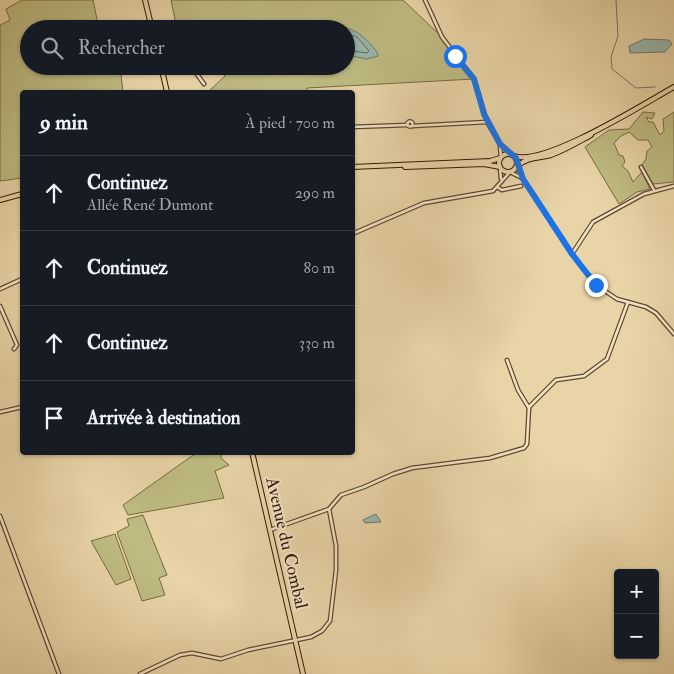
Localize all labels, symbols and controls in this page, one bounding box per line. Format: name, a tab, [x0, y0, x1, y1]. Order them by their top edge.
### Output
search box	[20, 20, 355, 75]
icon: search	[38, 34, 66, 62]
text: Rechercher	[78, 36, 165, 60]
route start	[444, 45, 467, 68]
text: 9 min	[40, 109, 88, 136]
text: À pied · 700 m	[245, 113, 335, 133]
text: Continuez	[87, 171, 168, 195]
icon: ahead	[40, 179, 68, 207]
text: 290 m	[295, 183, 335, 203]
text: Allée René Dumont	[87, 195, 213, 215]
icon: ahead	[40, 254, 68, 282]
text: Continuez	[87, 256, 168, 280]
text: 80 m	[304, 258, 335, 278]
route end	[585, 274, 608, 297]
icon: ahead	[40, 329, 68, 357]
text: Continuez	[87, 331, 168, 355]
text: 330 m	[299, 333, 335, 353]
icon: arrive	[40, 404, 68, 432]
text: Arrivée à destination	[87, 406, 241, 430]
street label: Avenue du Combal	[260, 474, 313, 612]
map controls	[614, 569, 659, 659]
button: +	[614, 569, 659, 614]
button: −	[614, 614, 659, 659]

